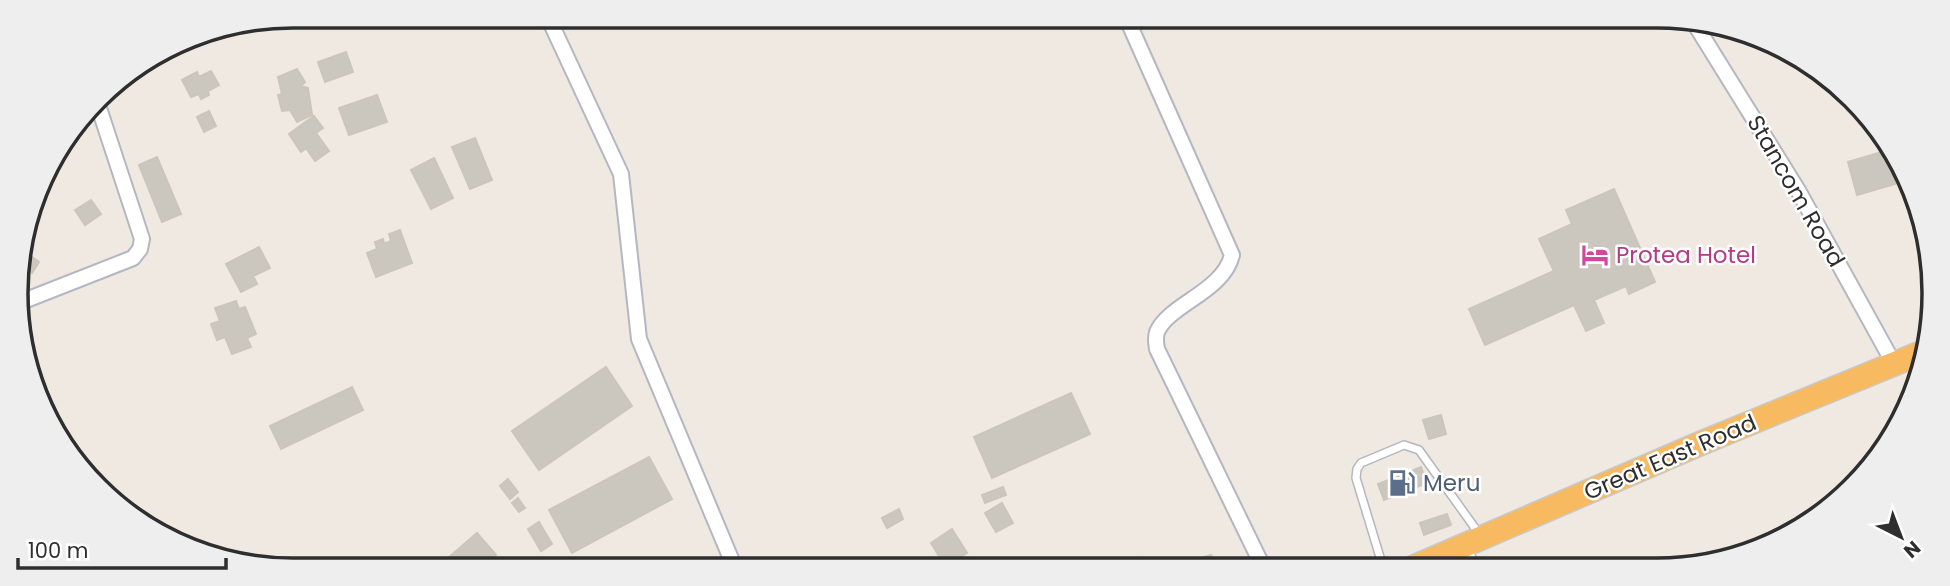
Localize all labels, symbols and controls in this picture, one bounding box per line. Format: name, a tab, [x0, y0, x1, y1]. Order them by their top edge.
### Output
street label: Stancom Road	[1740, 109, 1852, 273]
place label: Protea Hotel	[1616, 239, 1756, 271]
hotel icon: Protea Hotel	[1580, 240, 1610, 270]
street label: Great East Road	[1579, 406, 1761, 508]
place label: Meru	[1423, 467, 1480, 499]
fuel station icon: Meru	[1387, 468, 1417, 498]
north arrow	[1866, 502, 1936, 572]
scale bar	[18, 526, 226, 570]
text: N	[1898, 534, 1926, 564]
text: 100 m	[28, 536, 88, 565]

